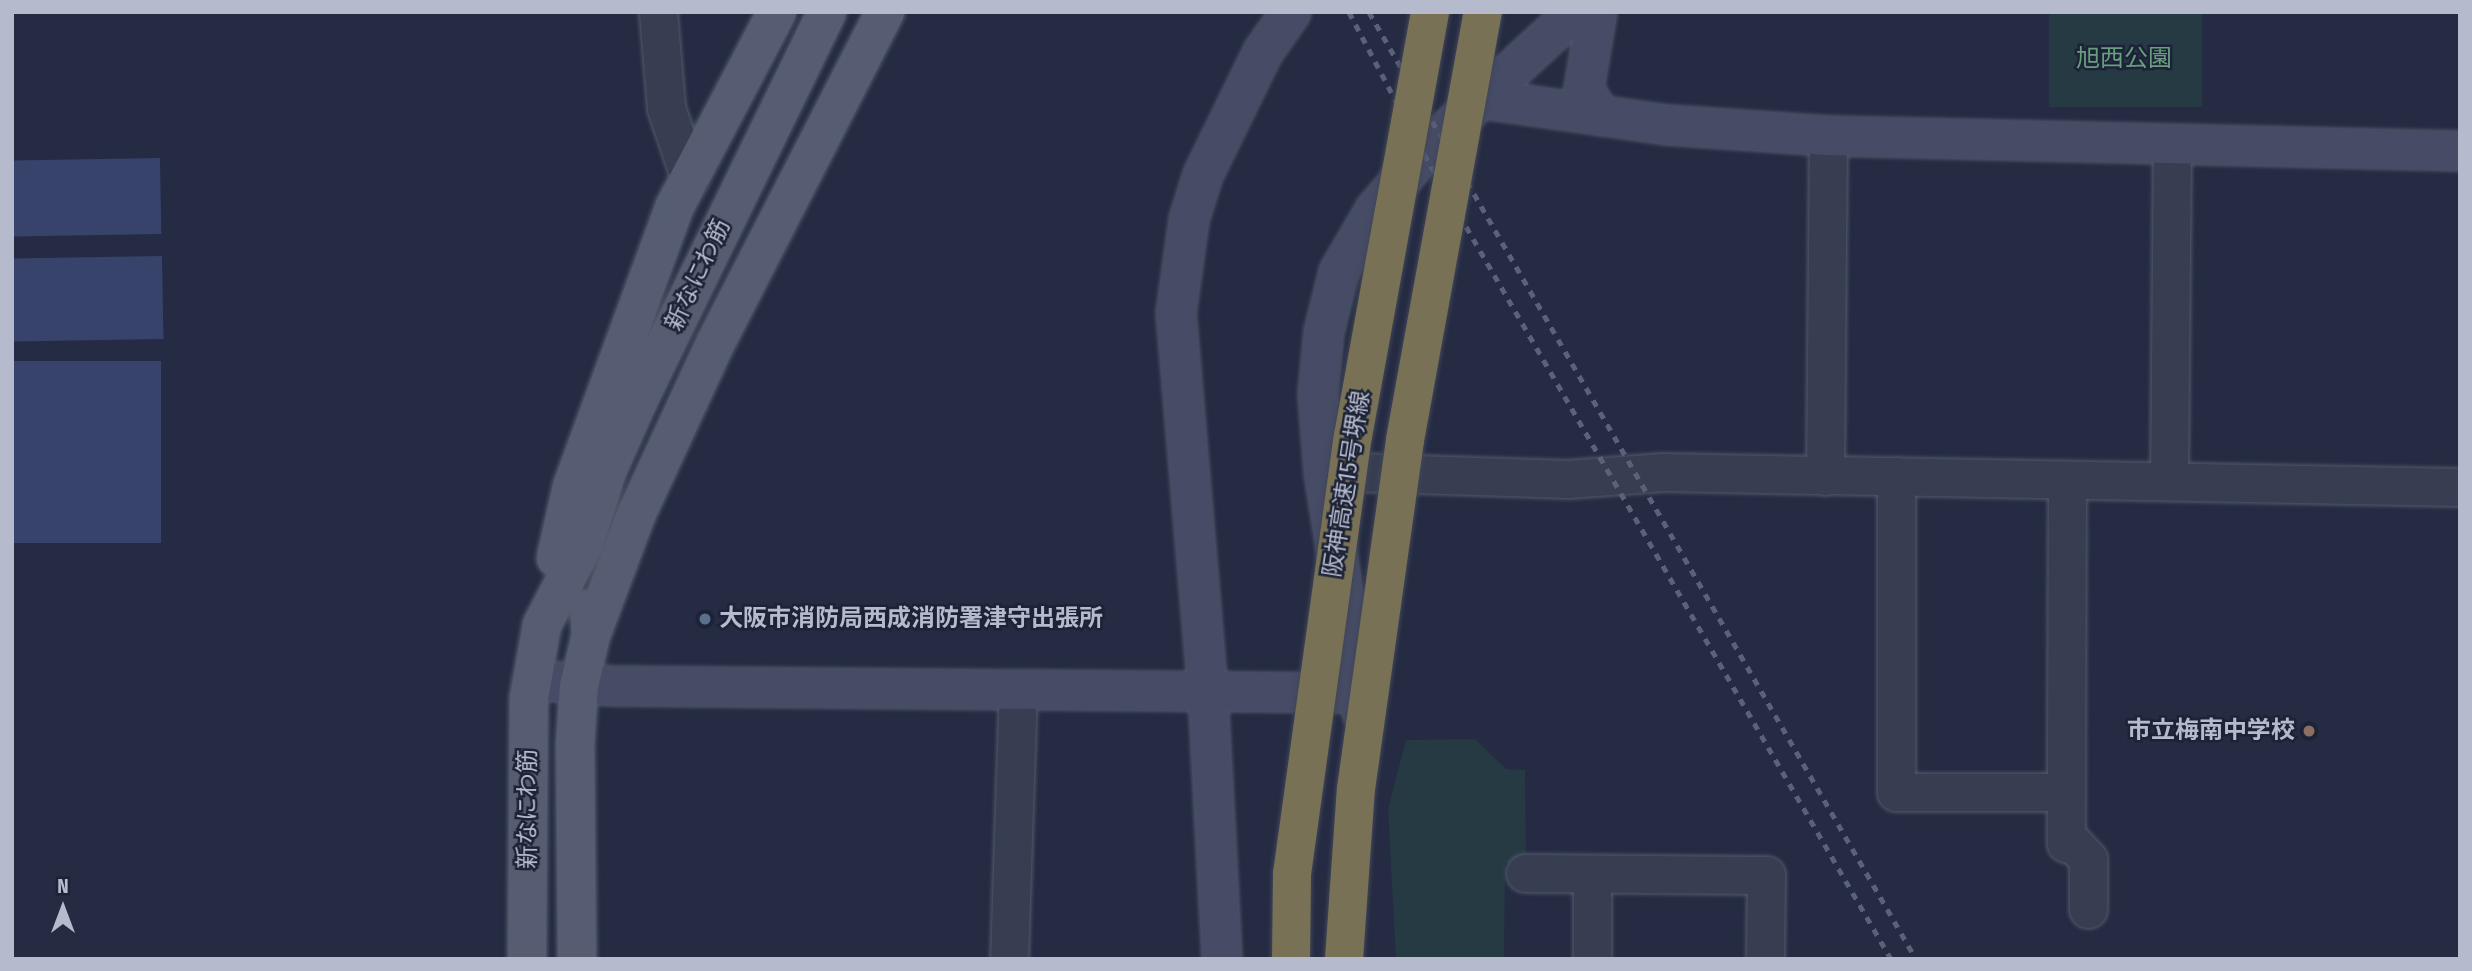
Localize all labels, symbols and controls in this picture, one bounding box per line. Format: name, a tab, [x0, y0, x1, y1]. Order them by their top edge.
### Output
park label: 旭西公園	[2076, 45, 2172, 73]
street label: 新なにわ筋	[660, 215, 736, 335]
street label: 阪神高速15号堺線	[1318, 389, 1376, 579]
place label: 大阪市消防局西成消防署津守出張所	[719, 605, 1103, 633]
marker: 大阪市消防局西成消防署津守出張所	[697, 611, 713, 627]
place label: 市立梅南中学校	[2127, 717, 2295, 745]
marker: 市立梅南中学校	[2301, 723, 2317, 739]
street label: 新なにわ筋	[514, 749, 542, 869]
north arrow	[28, 873, 98, 943]
text: N	[57, 875, 69, 898]

